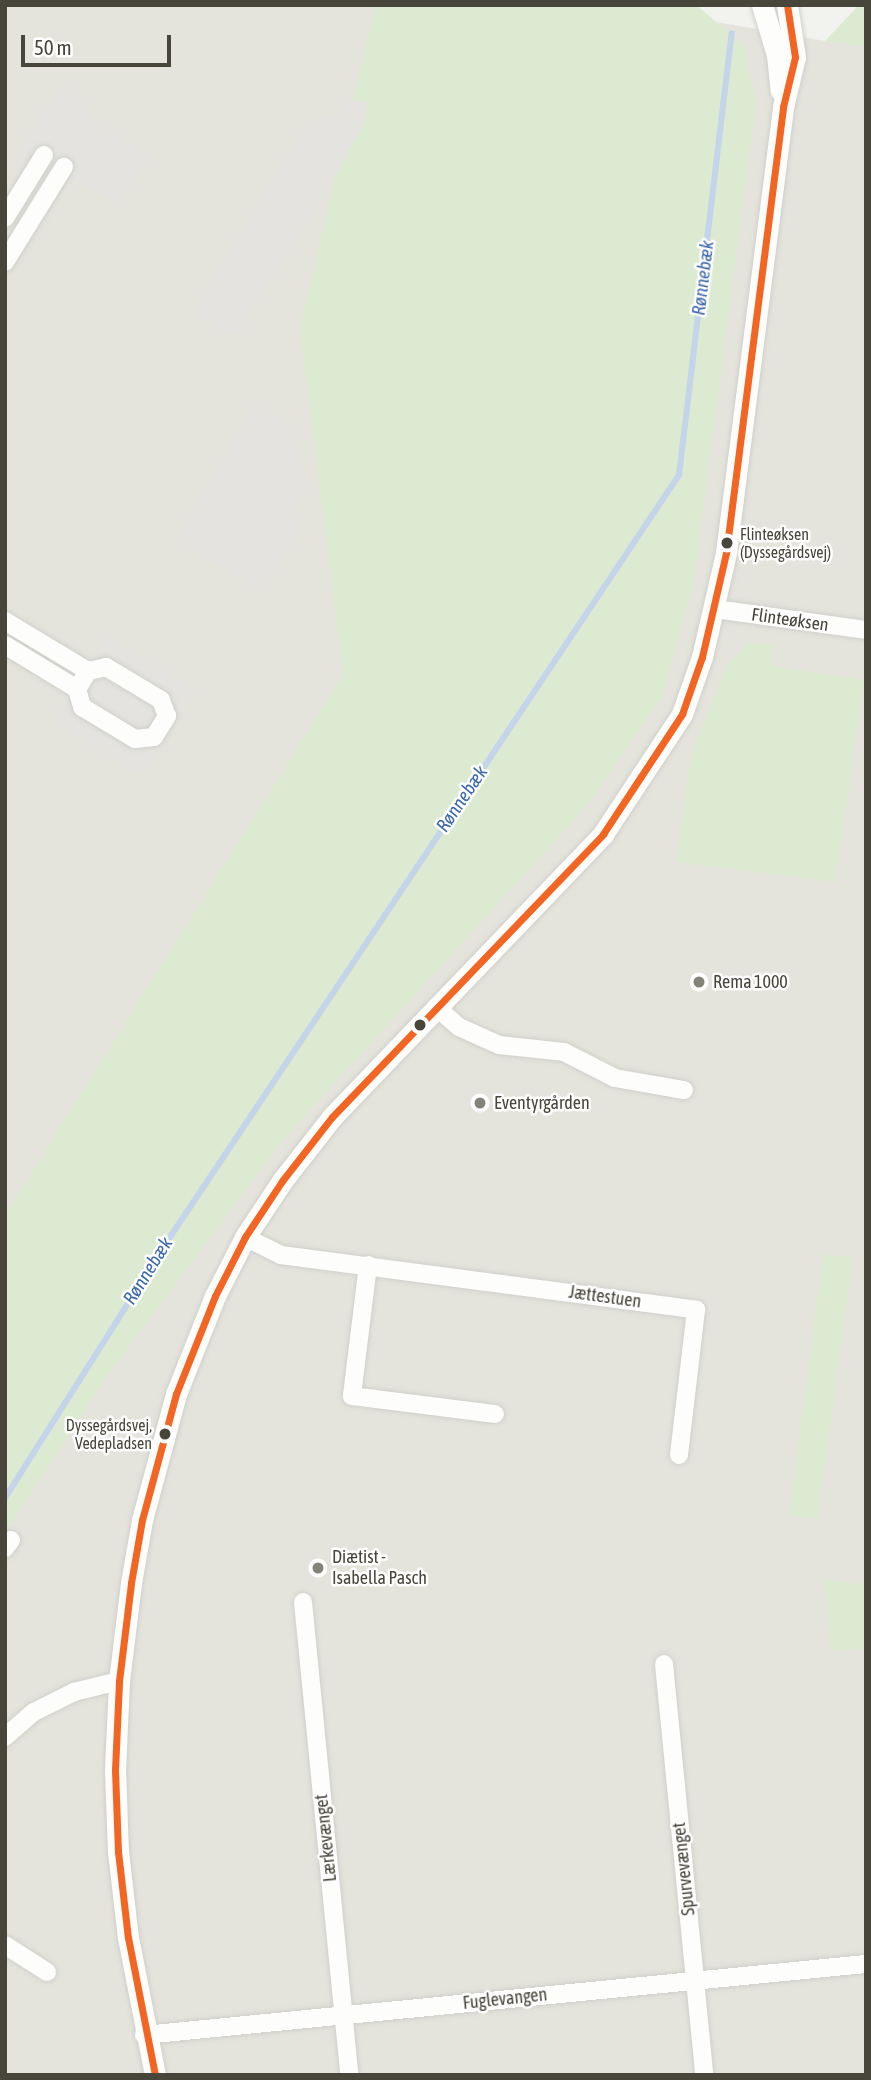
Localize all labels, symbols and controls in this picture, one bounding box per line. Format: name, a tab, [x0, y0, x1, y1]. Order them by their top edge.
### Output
scale bar	[24, 21, 175, 65]
text: 50 m	[34, 35, 72, 59]
water label: Rønnebæk	[687, 239, 719, 317]
place label: Flinteøksen (Dyssegårdsvej)	[740, 524, 831, 562]
marker: Flinteøksen (Dyssegårdsvej)	[720, 536, 734, 550]
street label: Flinteøksen	[750, 604, 830, 636]
water label: Rønnebæk	[432, 761, 492, 837]
place label: Rema 1000	[713, 971, 788, 993]
marker: Rema 1000	[691, 974, 707, 990]
unlabelled marker	[413, 1018, 427, 1032]
place label: Eventyrgården	[494, 1092, 590, 1114]
marker: Eventyrgården	[472, 1095, 488, 1111]
water label: Rønnebæk	[118, 1233, 178, 1309]
street label: Jættestuen	[567, 1281, 643, 1313]
place label: Dyssegårdsvej, Vedepladsen	[66, 1415, 152, 1453]
marker: Dyssegårdsvej, Vedepladsen	[158, 1427, 172, 1441]
place label: Diætist - Isabella Pasch	[332, 1547, 427, 1590]
marker: Diætist - Isabella Pasch	[310, 1560, 326, 1576]
street label: Lærkevænget	[311, 1793, 341, 1883]
street label: Spurvevænget	[668, 1821, 700, 1917]
street label: Fuglevangen	[462, 1984, 548, 2014]

